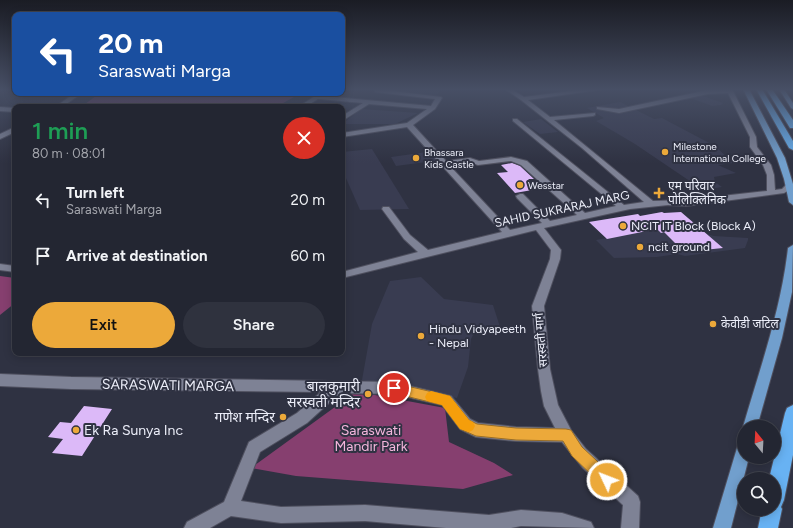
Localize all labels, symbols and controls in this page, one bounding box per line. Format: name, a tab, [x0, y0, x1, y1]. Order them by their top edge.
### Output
text: 20 m	[98, 26, 163, 60]
icon: left	[32, 28, 84, 80]
text: Saraswati Marga	[98, 60, 231, 82]
text: 1 min	[32, 116, 88, 145]
button: close	[283, 117, 325, 159]
place label: Milestone International College	[673, 140, 767, 165]
text: 80 m · 08:01	[32, 146, 106, 161]
place label: Bhassara Kids Castle	[424, 146, 474, 171]
marker: Milestone International College	[660, 147, 670, 157]
marker: Bhassara Kids Castle	[411, 153, 421, 163]
place label: एम परिवार पोलिक्लिनिक	[668, 178, 727, 207]
place label: Wesstar	[528, 179, 565, 192]
marker: Wesstar	[515, 180, 525, 190]
text: Turn left	[66, 184, 124, 202]
marker: एम परिवार पोलिक्लिनिक	[653, 187, 665, 199]
street label: SAHID SUKRARAJ MARG	[493, 188, 631, 230]
icon: left	[32, 189, 54, 211]
text: 20 m	[291, 191, 325, 209]
text: Saraswati Marga	[66, 202, 162, 217]
place label: NCIT IT Block (Block A)	[631, 219, 756, 233]
marker: NCIT IT Block (Block A)	[618, 221, 628, 231]
place label: ncit ground	[648, 240, 710, 254]
marker: ncit ground	[635, 242, 645, 252]
icon: arrive	[32, 245, 54, 267]
text: Arrive at destination	[66, 247, 207, 265]
text: 60 m	[290, 247, 325, 265]
button: Exit	[32, 302, 175, 348]
button: Share	[183, 302, 325, 348]
street label: सरस्वती मार्ग	[531, 311, 550, 368]
place label: केवीडी जटिल	[721, 316, 780, 331]
marker: केवीडी जटिल	[708, 319, 718, 329]
place label: Hindu Vidyapeeth - Nepal	[429, 322, 526, 350]
marker: Hindu Vidyapeeth - Nepal	[416, 331, 426, 341]
pin	[377, 371, 411, 405]
street label: SARASWATI MARGA	[102, 376, 235, 395]
icon: arrive	[383, 377, 405, 399]
place label: बालकुमारी सरस्वती मन्दिर	[287, 378, 360, 411]
marker: बालकुमारी सरस्वती मन्दिर	[363, 389, 373, 399]
place label: गणेश मन्दिर	[215, 408, 275, 426]
marker: गणेश मन्दिर	[278, 412, 288, 422]
north arrow	[737, 420, 781, 464]
map controls	[737, 420, 781, 516]
place label: Ek Ra Sunya Inc	[84, 422, 183, 439]
park label: Saraswati Mandir Park	[334, 422, 408, 455]
marker: Ek Ra Sunya Inc	[71, 425, 81, 435]
position arrow	[586, 459, 628, 501]
button: search	[737, 472, 781, 516]

